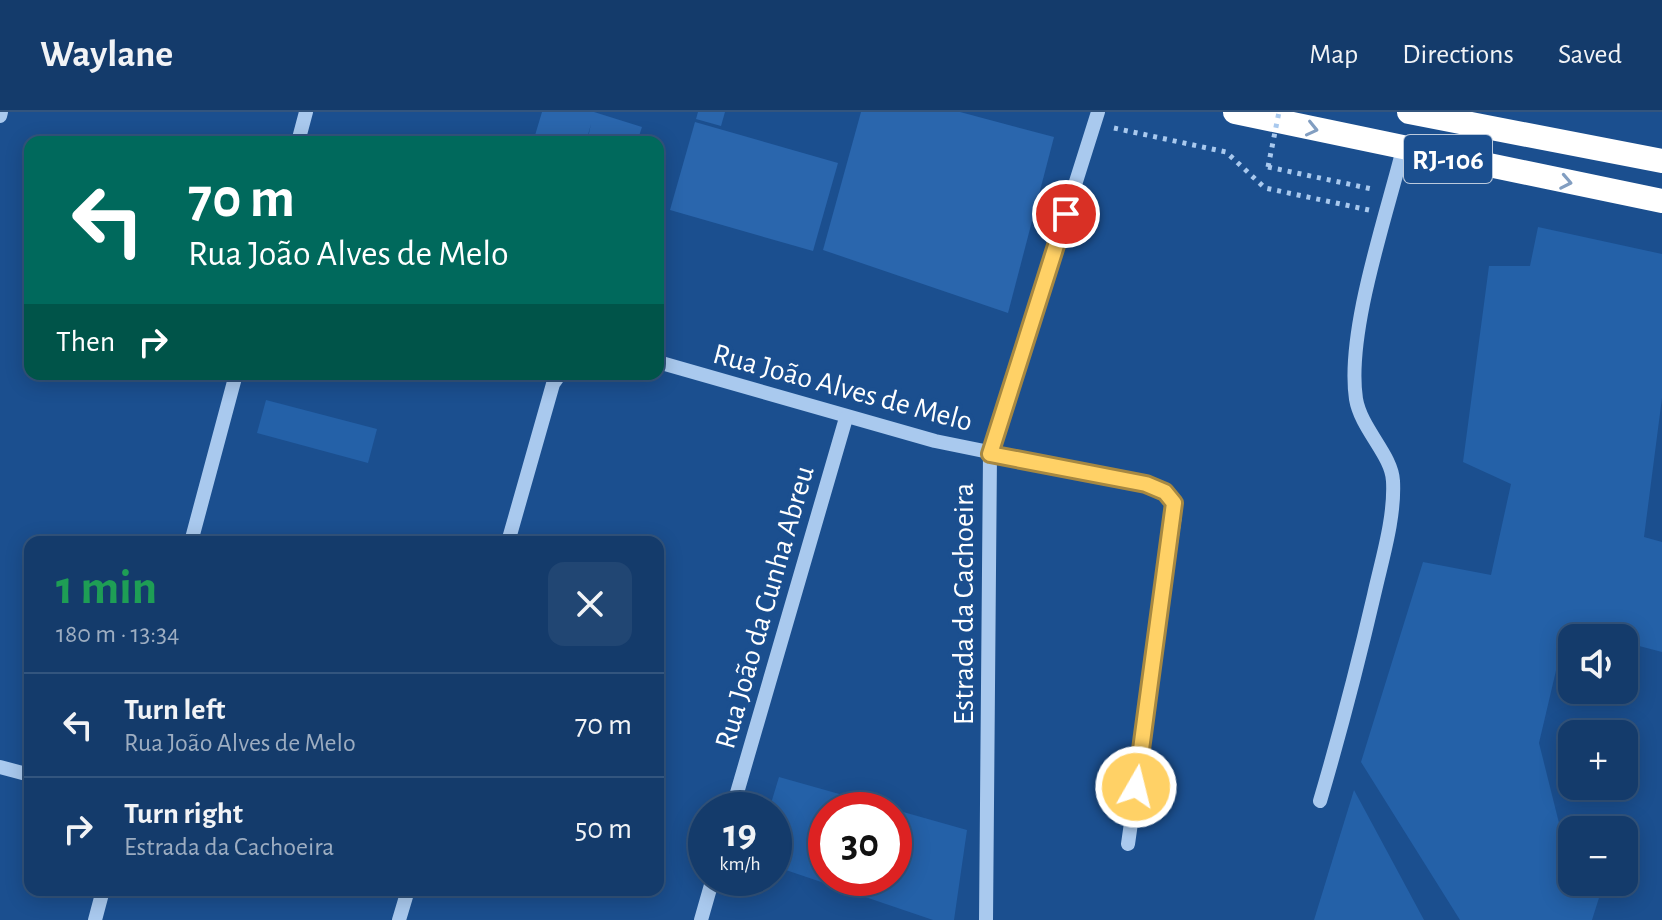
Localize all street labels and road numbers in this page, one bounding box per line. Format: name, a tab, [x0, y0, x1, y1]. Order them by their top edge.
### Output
road number: RJ-106	[1404, 135, 1492, 183]
street label: Rua João Alves de Melo	[710, 339, 976, 437]
street label: Rua João da Cunha Abreu	[710, 462, 820, 752]
street label: Estrada da Cachoeira	[949, 483, 979, 725]

